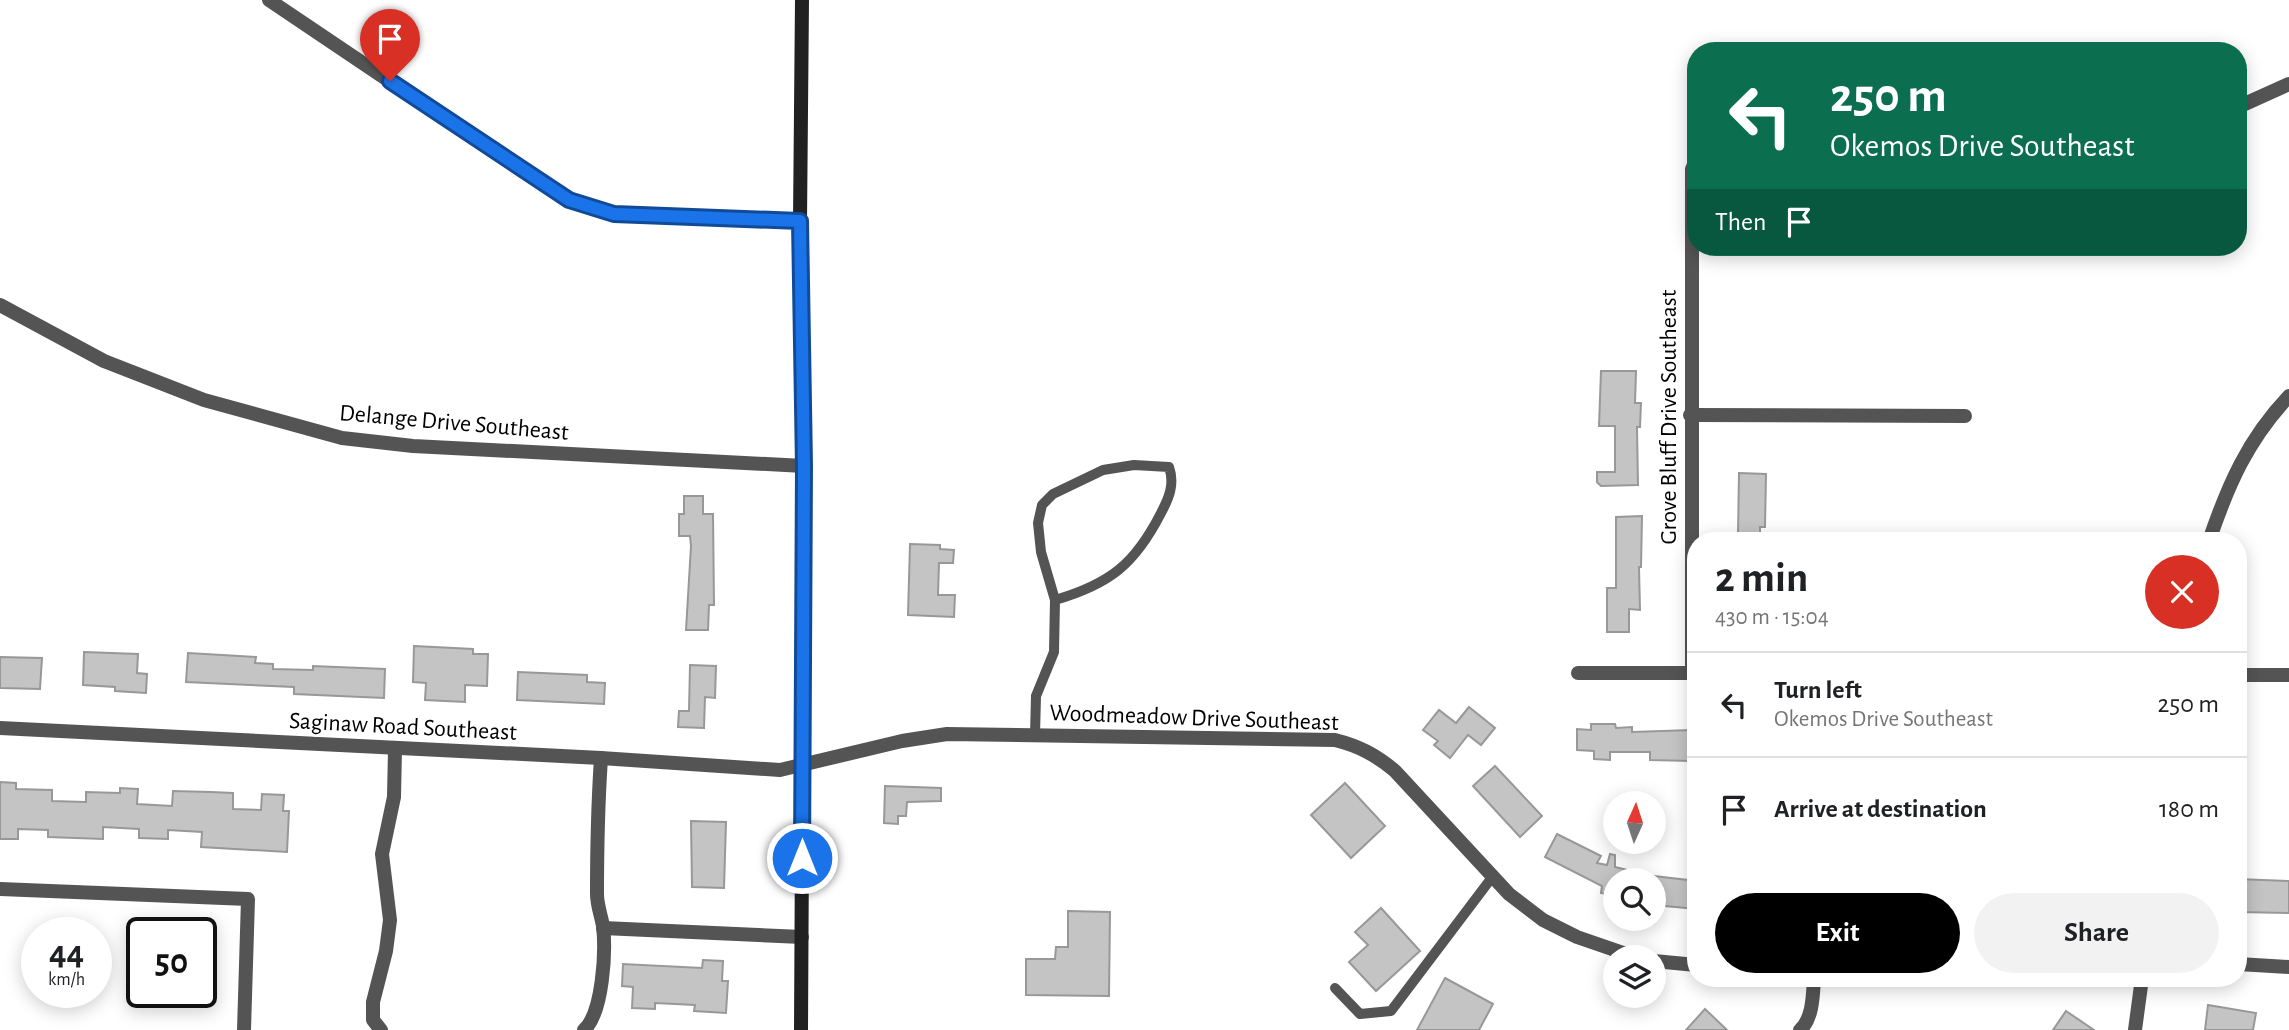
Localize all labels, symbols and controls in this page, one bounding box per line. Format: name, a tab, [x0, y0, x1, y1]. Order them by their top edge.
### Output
pin	[360, 9, 420, 81]
icon: arrive	[371, 20, 409, 58]
icon: left	[1715, 70, 1806, 161]
text: 250 m	[1830, 72, 1947, 121]
text: Okemos Drive Southeast	[1830, 130, 2134, 162]
icon: arrive	[1780, 203, 1818, 241]
text: Then	[1715, 209, 1766, 235]
street label: Grove Bluff Drive Southeast	[1657, 289, 1681, 544]
street label: Delange Drive Southeast	[338, 401, 570, 445]
button: close	[2145, 555, 2219, 629]
text: 2 min	[1715, 557, 1808, 599]
text: 430 m · 15:04	[1715, 606, 1829, 629]
text: Turn left	[1774, 677, 1862, 703]
icon: left	[1715, 686, 1753, 724]
text: 250 m	[2157, 691, 2219, 717]
street label: Woodmeadow Drive Southeast	[1049, 701, 1339, 735]
text: Okemos Drive Southeast	[1774, 708, 1993, 731]
street label: Saginaw Road Southeast	[288, 709, 518, 745]
north arrow	[1603, 791, 1666, 854]
map controls	[1603, 791, 1666, 1008]
icon: arrive	[1715, 791, 1753, 829]
text: Arrive at destination	[1774, 796, 1987, 822]
text: 180 m	[2159, 796, 2219, 822]
position arrow	[765, 821, 839, 895]
button: search	[1603, 868, 1666, 931]
button: Exit	[1715, 893, 1960, 973]
button: Share	[1974, 893, 2219, 973]
speed limit sign: 50	[126, 917, 217, 1008]
text: 44	[49, 936, 84, 971]
button: layers	[1603, 945, 1666, 1008]
text: km/h	[48, 971, 85, 989]

